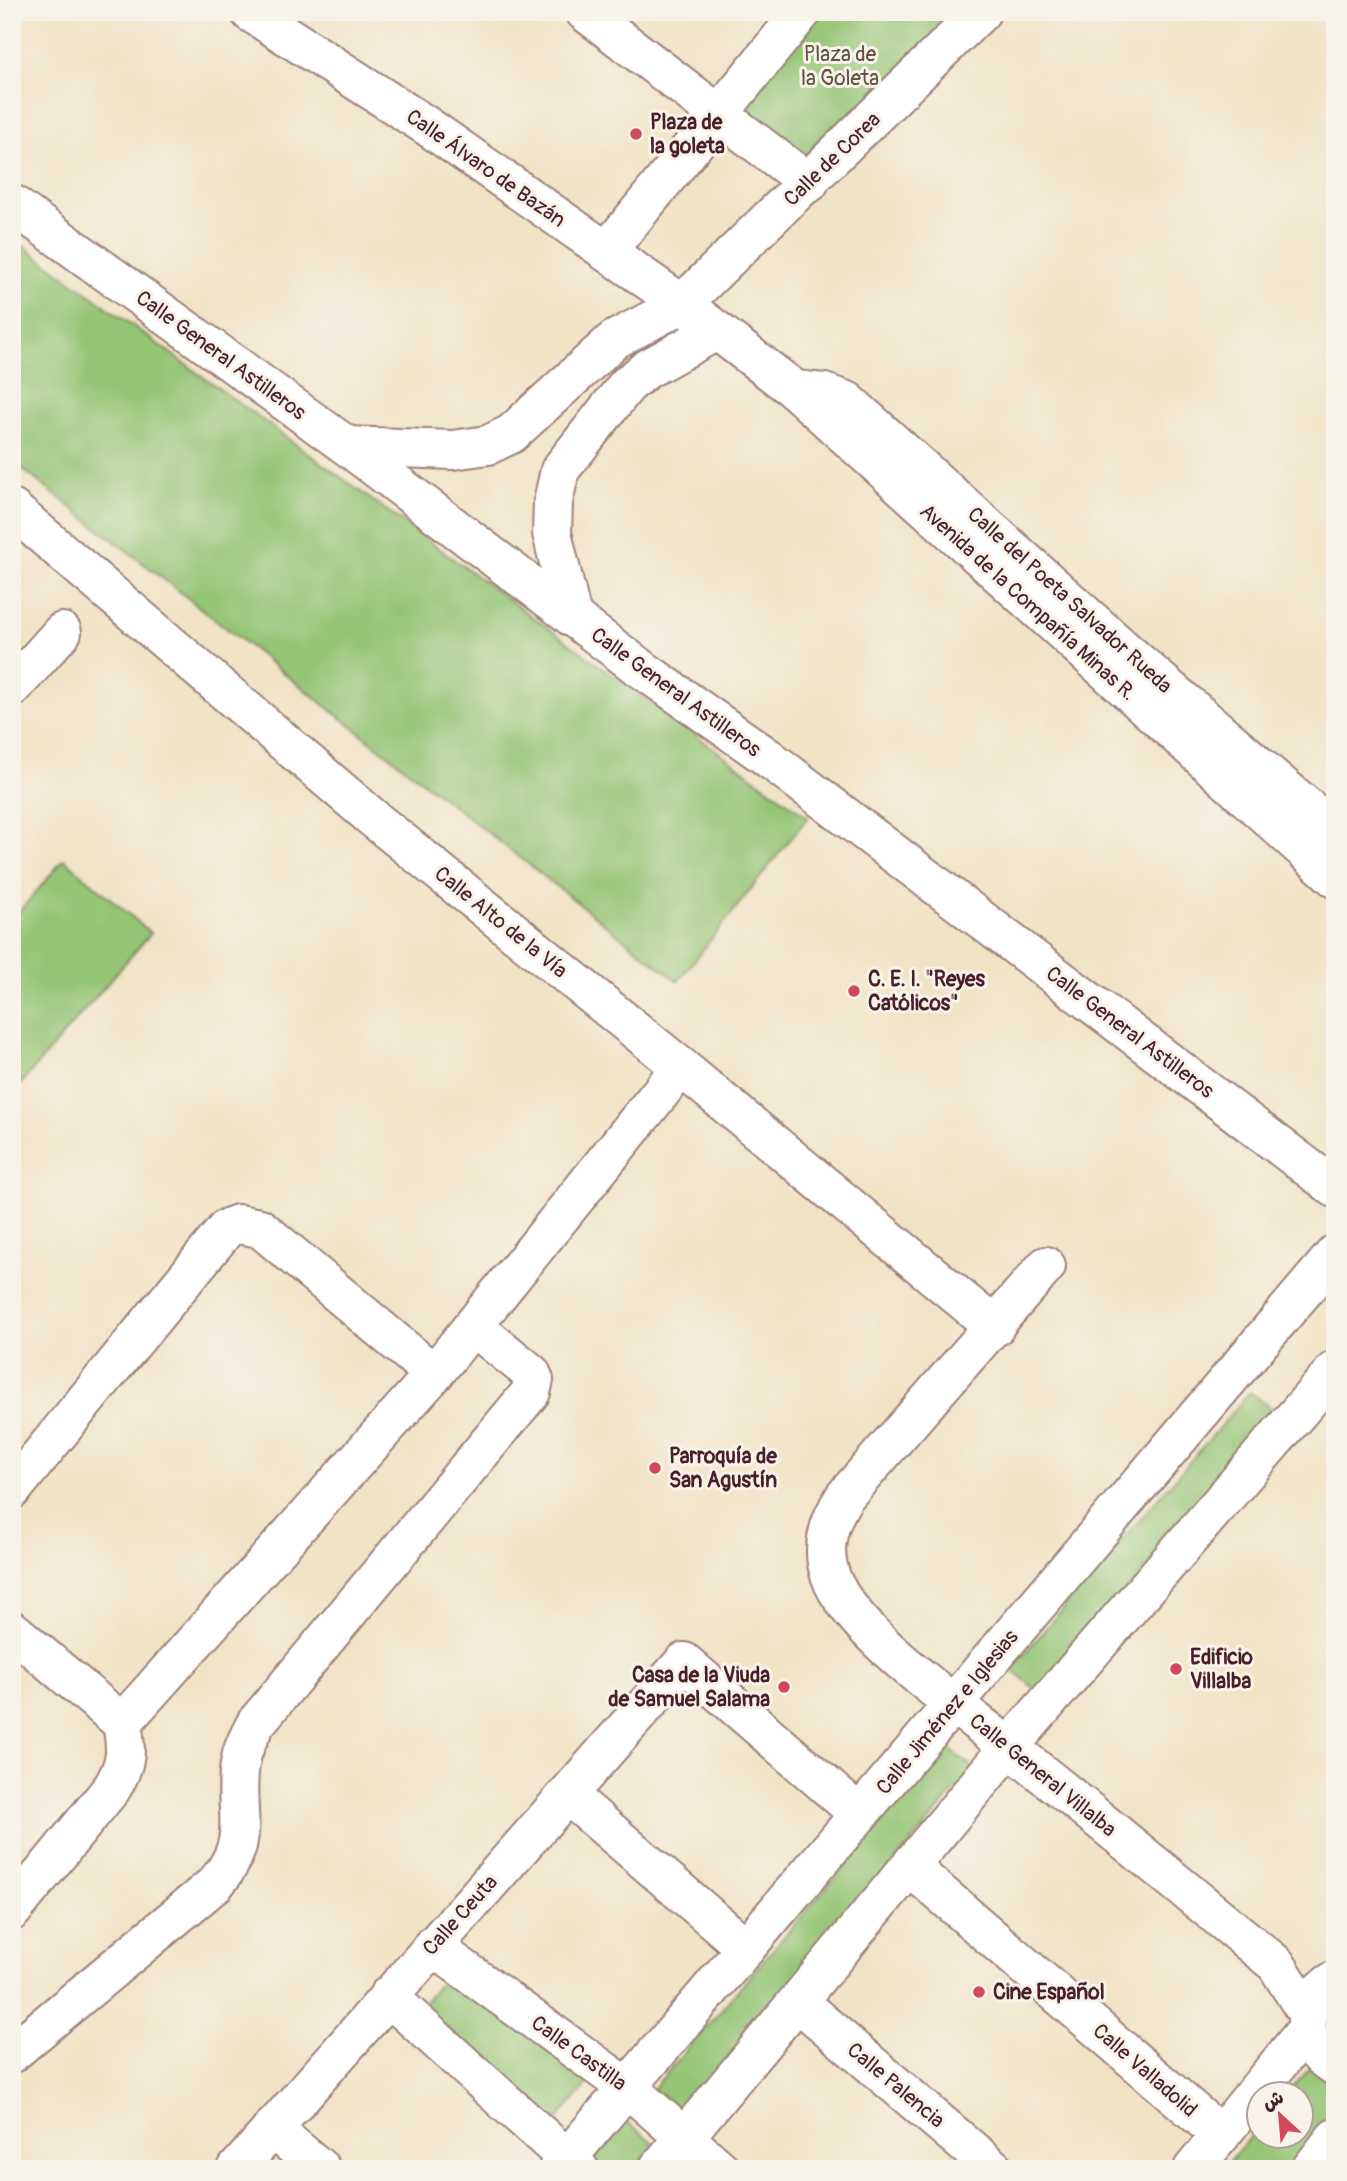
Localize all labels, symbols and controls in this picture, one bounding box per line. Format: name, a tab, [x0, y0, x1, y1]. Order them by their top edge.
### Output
park label: Plaza de la Goleta	[801, 41, 879, 92]
street label: Calle Álvaro de Bazán	[401, 103, 571, 234]
street label: Calle de Corea	[778, 106, 886, 212]
place label: Plaza de la goleta	[650, 109, 725, 160]
marker: Plaza de la goleta	[628, 126, 644, 142]
street label: Calle General Astilleros	[130, 285, 312, 427]
street label: Avenida de la Compañía Minas R.	[914, 498, 1141, 707]
street label: Calle del Poeta Salvador Rueda	[962, 501, 1178, 700]
street label: Calle General Astilleros	[585, 622, 767, 764]
street label: Calle Alto de la Vía	[429, 860, 573, 984]
street label: Calle General Astilleros	[1040, 960, 1220, 1105]
place label: C. E. I. "Reyes Católicos"	[868, 966, 985, 1017]
marker: C. E. I. "Reyes Católicos"	[846, 983, 862, 999]
place label: Parroquía de San Agustín	[669, 1443, 777, 1494]
marker: Parroquía de San Agustín	[647, 1460, 663, 1476]
street label: Calle Jiménez e Iglesias	[870, 1624, 1025, 1800]
place label: Edificio Villalba	[1190, 1644, 1254, 1695]
marker: Edificio Villalba	[1168, 1661, 1184, 1677]
place label: Casa de la Viuda de Samuel Salama	[608, 1662, 770, 1713]
marker: Casa de la Viuda de Samuel Salama	[776, 1679, 792, 1695]
street label: Calle General Villalba	[964, 1708, 1122, 1843]
street label: Calle Ceuta	[417, 1869, 504, 1961]
place label: Cine Español	[993, 1979, 1105, 2006]
marker: Cine Español	[971, 1984, 987, 2000]
street label: Calle Castilla	[526, 2010, 632, 2097]
street label: Calle Valladolid	[1087, 2018, 1203, 2123]
street label: Calle Palencia	[841, 2037, 950, 2134]
north arrow	[1246, 2080, 1316, 2150]
text: ش	[1258, 2085, 1288, 2116]

